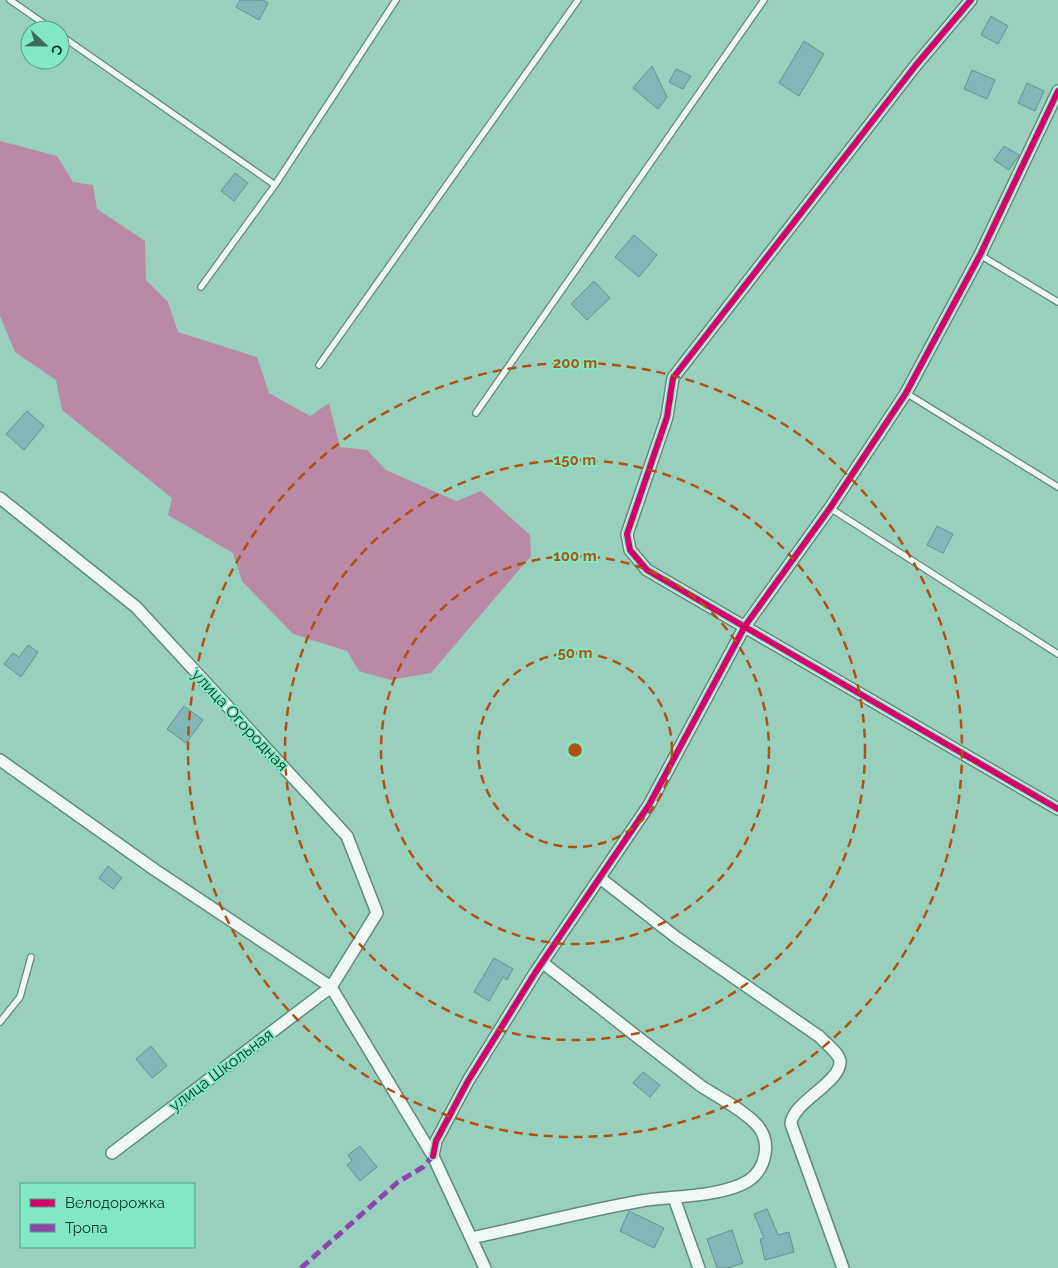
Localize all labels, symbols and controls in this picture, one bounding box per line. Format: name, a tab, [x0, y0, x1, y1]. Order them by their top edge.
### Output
north arrow	[20, 20, 70, 70]
text: С	[48, 42, 66, 58]
text: 200 m	[553, 354, 597, 372]
text: 150 m	[554, 451, 596, 469]
text: 100 m	[553, 547, 597, 565]
text: 50 m	[557, 644, 593, 662]
street label: улица Огородная	[188, 665, 292, 775]
centre of rings	[566, 741, 584, 759]
street label: улица Школьная	[165, 1025, 277, 1115]
legend	[20, 1183, 195, 1248]
text: Велодорожка	[65, 1194, 165, 1212]
text: Тропа	[65, 1219, 108, 1237]

